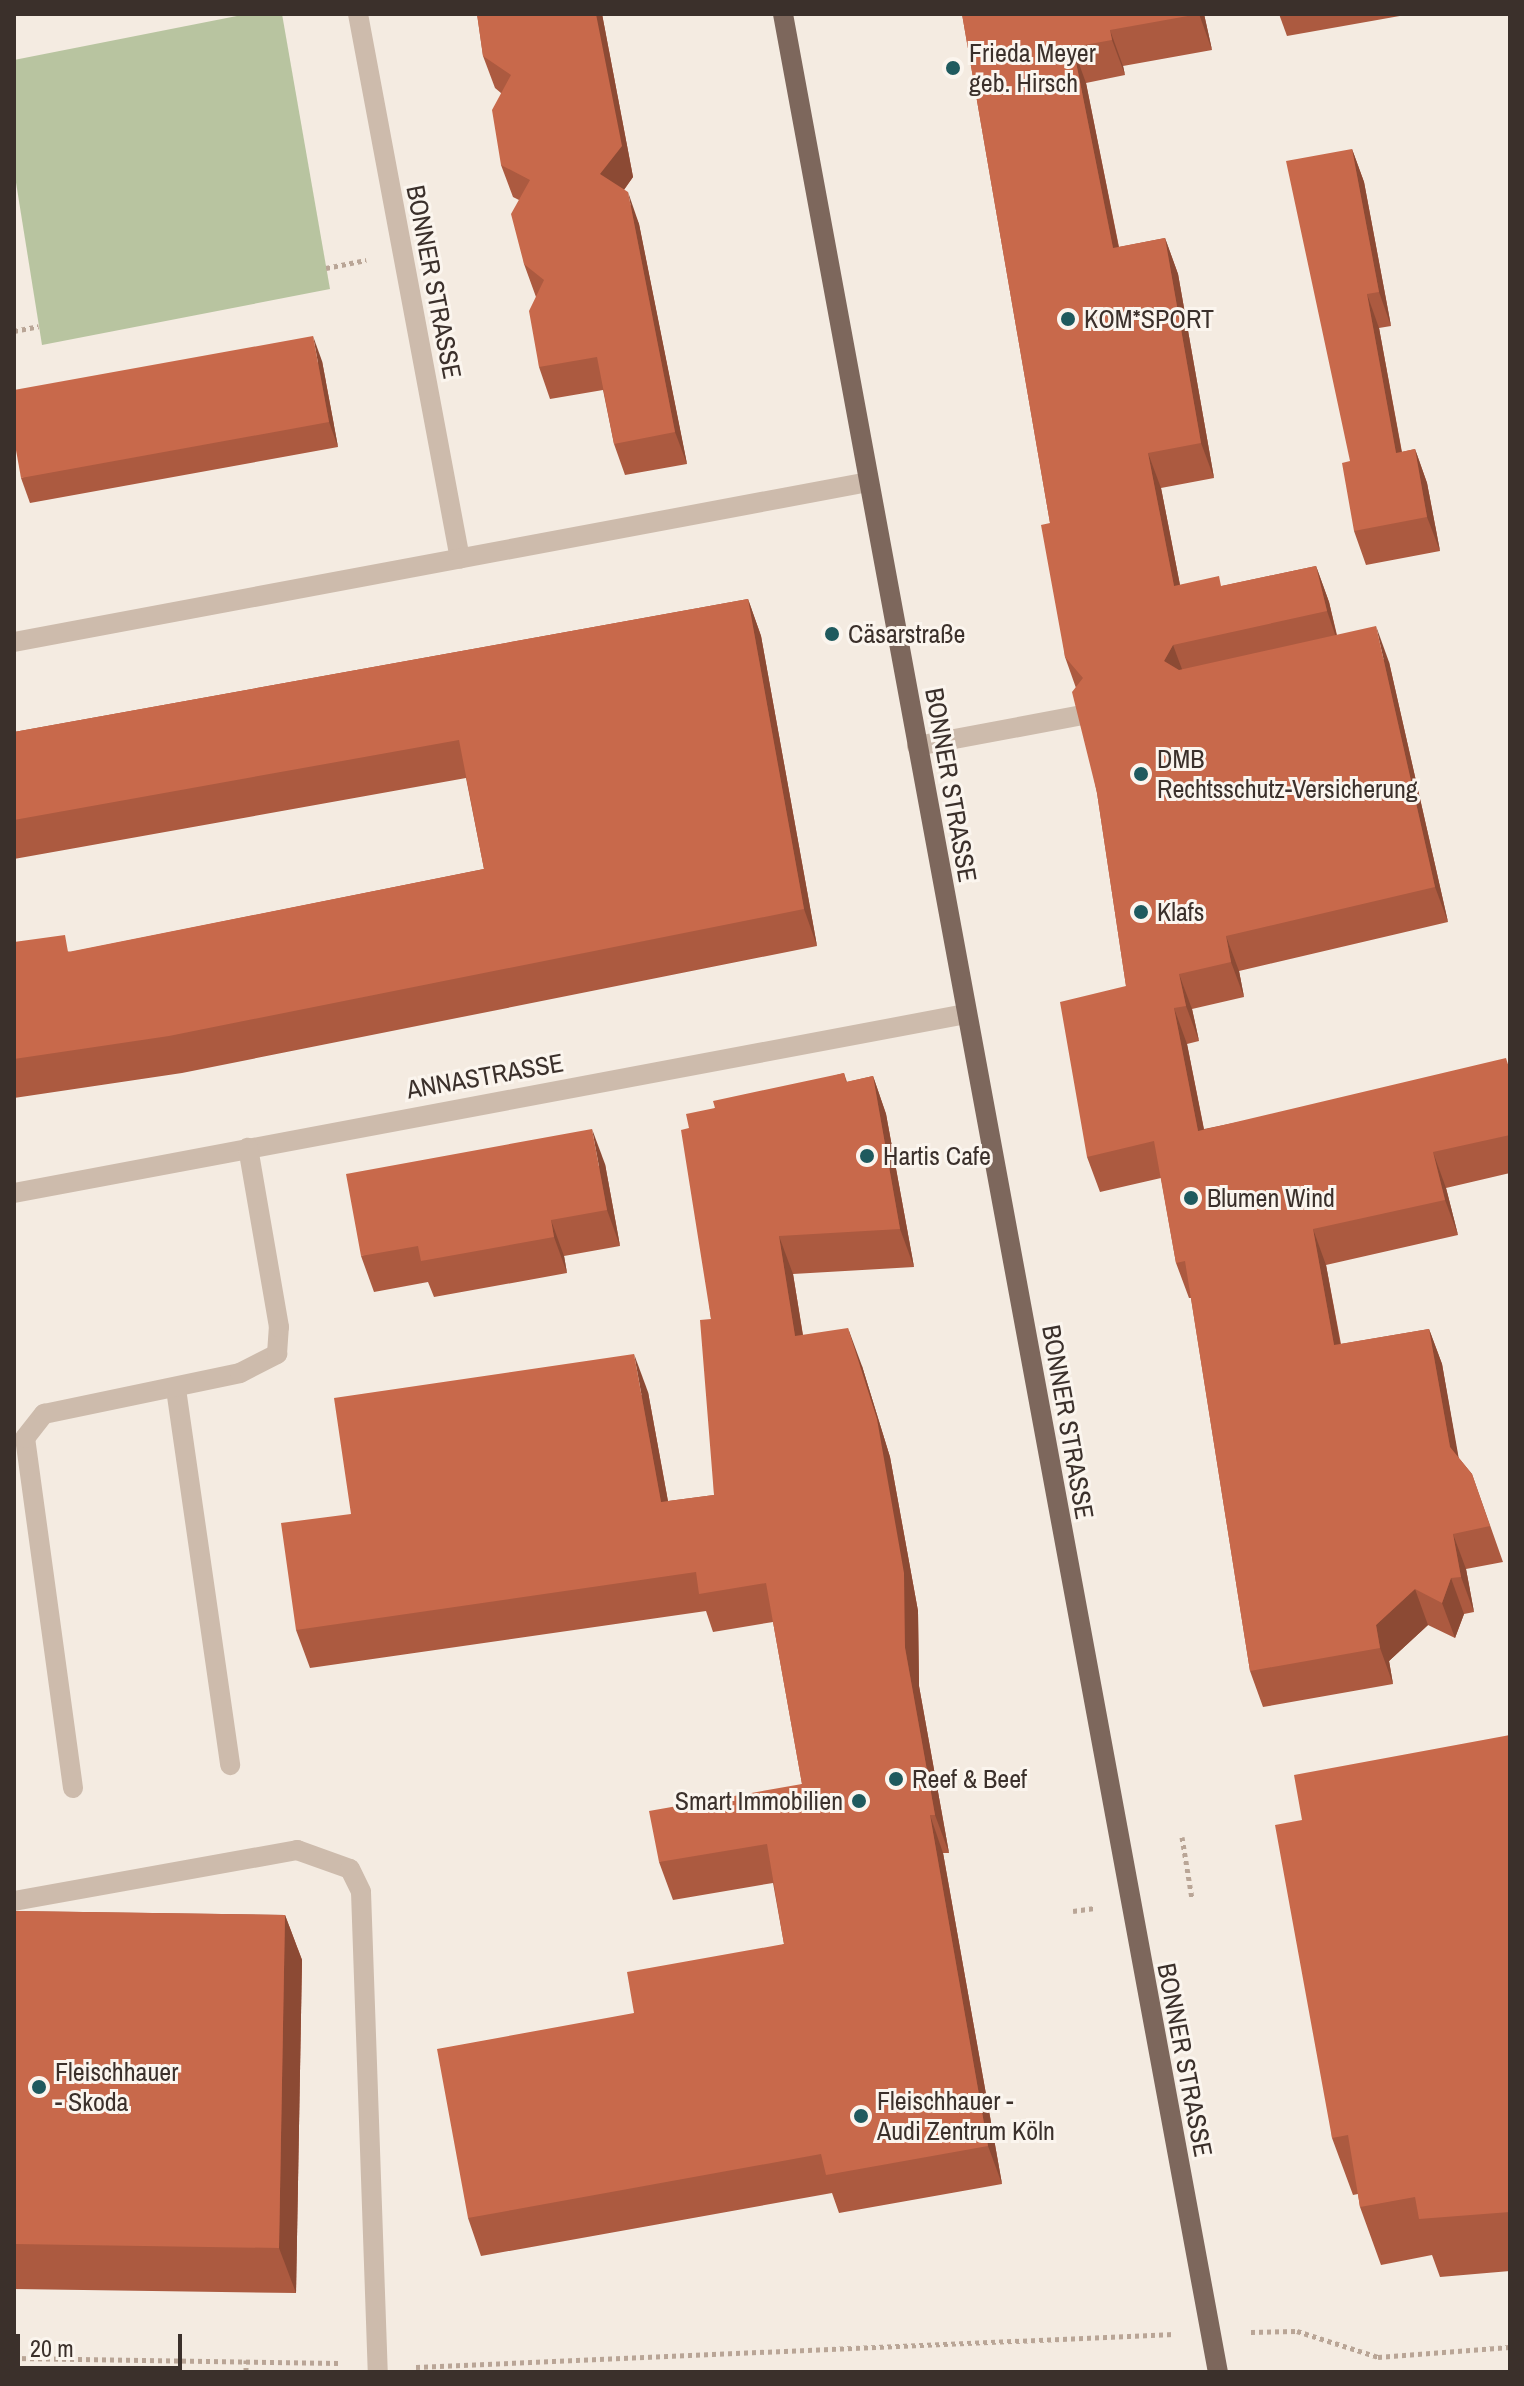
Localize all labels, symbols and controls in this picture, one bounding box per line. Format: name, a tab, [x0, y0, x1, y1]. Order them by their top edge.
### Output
place label: Frieda Meyer geb. Hirsch	[969, 37, 1096, 98]
marker: Frieda Meyer geb. Hirsch	[944, 59, 962, 77]
street label: BONNER STRASSE	[400, 182, 468, 382]
place label: KOM*SPORT	[1084, 303, 1214, 335]
marker: KOM*SPORT	[1059, 310, 1077, 328]
place label: Cäsarstraße	[848, 618, 965, 650]
marker: Cäsarstraße	[823, 625, 841, 643]
street label: BONNER STRASSE	[919, 685, 983, 885]
place label: DMB Rechtsschutz-Versicherung	[1157, 743, 1418, 804]
marker: DMB Rechtsschutz-Versicherung	[1132, 765, 1150, 783]
place label: Klafs	[1157, 896, 1204, 928]
marker: Klafs	[1132, 903, 1150, 921]
street label: ANNASTRASSE	[404, 1047, 566, 1105]
place label: Hartis Cafe	[883, 1140, 991, 1172]
marker: Hartis Cafe	[858, 1147, 876, 1165]
place label: Blumen Wind	[1207, 1182, 1335, 1214]
marker: Blumen Wind	[1182, 1189, 1200, 1207]
street label: BONNER STRASSE	[1036, 1322, 1100, 1522]
place label: Reef & Beef	[912, 1763, 1027, 1795]
marker: Reef & Beef	[887, 1770, 905, 1788]
place label: Smart Immobilien	[675, 1785, 843, 1817]
marker: Smart Immobilien	[850, 1792, 868, 1810]
street label: BONNER STRASSE	[1151, 1960, 1219, 2160]
place label: Fleischhauer - Skoda	[55, 2056, 178, 2118]
marker: Fleischhauer - Skoda	[30, 2078, 48, 2096]
place label: Fleischhauer - Audi Zentrum Köln	[877, 2085, 1055, 2146]
marker: Fleischhauer - Audi Zentrum Köln	[852, 2107, 870, 2125]
scale bar	[20, 2318, 186, 2368]
text: 20 m	[30, 2332, 74, 2364]

